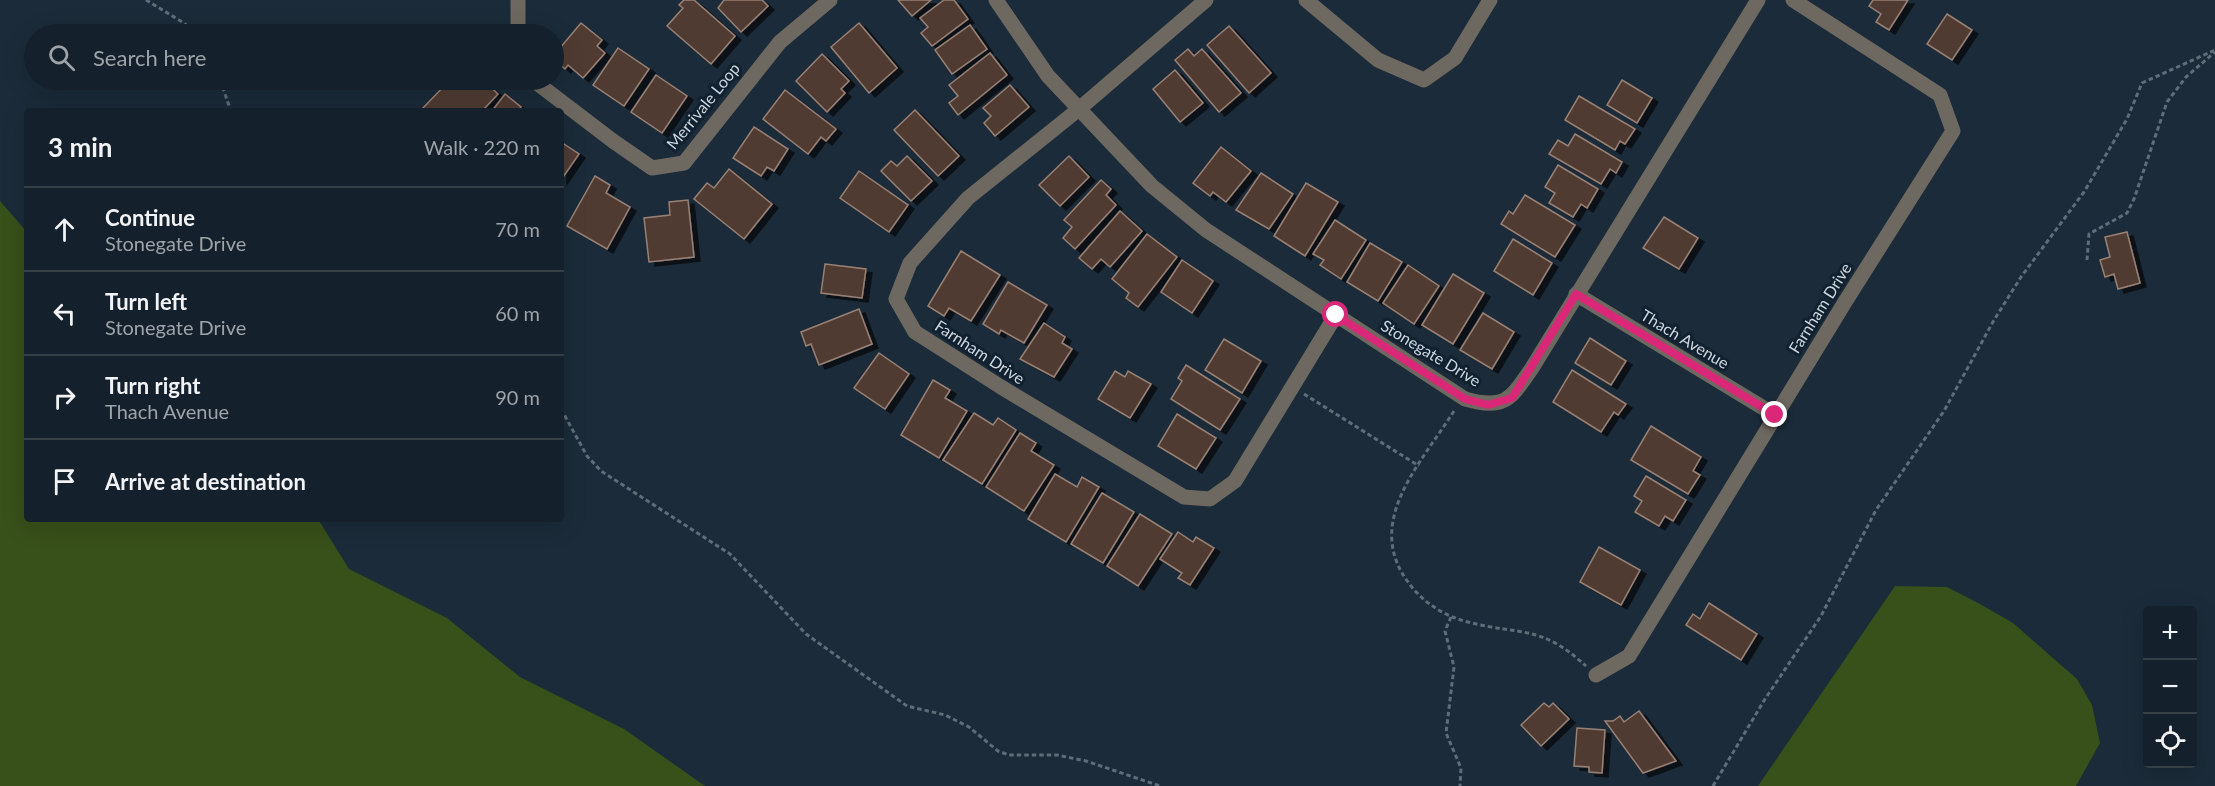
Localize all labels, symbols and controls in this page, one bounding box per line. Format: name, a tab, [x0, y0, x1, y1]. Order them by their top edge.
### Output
search box	[24, 24, 564, 90]
icon: search	[45, 41, 78, 74]
text: Search here	[93, 44, 206, 71]
street label: Merrivale Loop	[662, 59, 743, 153]
text: 3 min	[48, 131, 112, 163]
text: Walk · 220 m	[424, 135, 540, 159]
text: Continue	[105, 204, 195, 231]
icon: ahead	[48, 213, 81, 246]
text: 70 m	[495, 217, 540, 241]
text: Stonegate Drive	[105, 231, 246, 255]
street label: Farnham Drive	[1784, 259, 1855, 356]
text: Turn left	[105, 288, 187, 315]
icon: left	[48, 297, 81, 330]
text: 60 m	[495, 301, 540, 325]
route start	[1322, 301, 1348, 327]
street label: Thach Avenue	[1638, 305, 1733, 372]
text: Stonegate Drive	[105, 315, 246, 339]
street label: Stonegate Drive	[1378, 315, 1485, 390]
street label: Farnham Drive	[932, 316, 1029, 388]
text: Turn right	[105, 372, 200, 399]
icon: right	[48, 381, 81, 414]
text: 90 m	[495, 385, 540, 409]
text: Thach Avenue	[105, 399, 229, 423]
route end	[1761, 401, 1787, 427]
icon: arrive	[48, 465, 81, 498]
text: Arrive at destination	[105, 468, 306, 495]
map controls	[2143, 606, 2197, 768]
button: +	[2143, 606, 2197, 660]
button: −	[2143, 660, 2197, 714]
button: locate	[2143, 714, 2197, 768]

